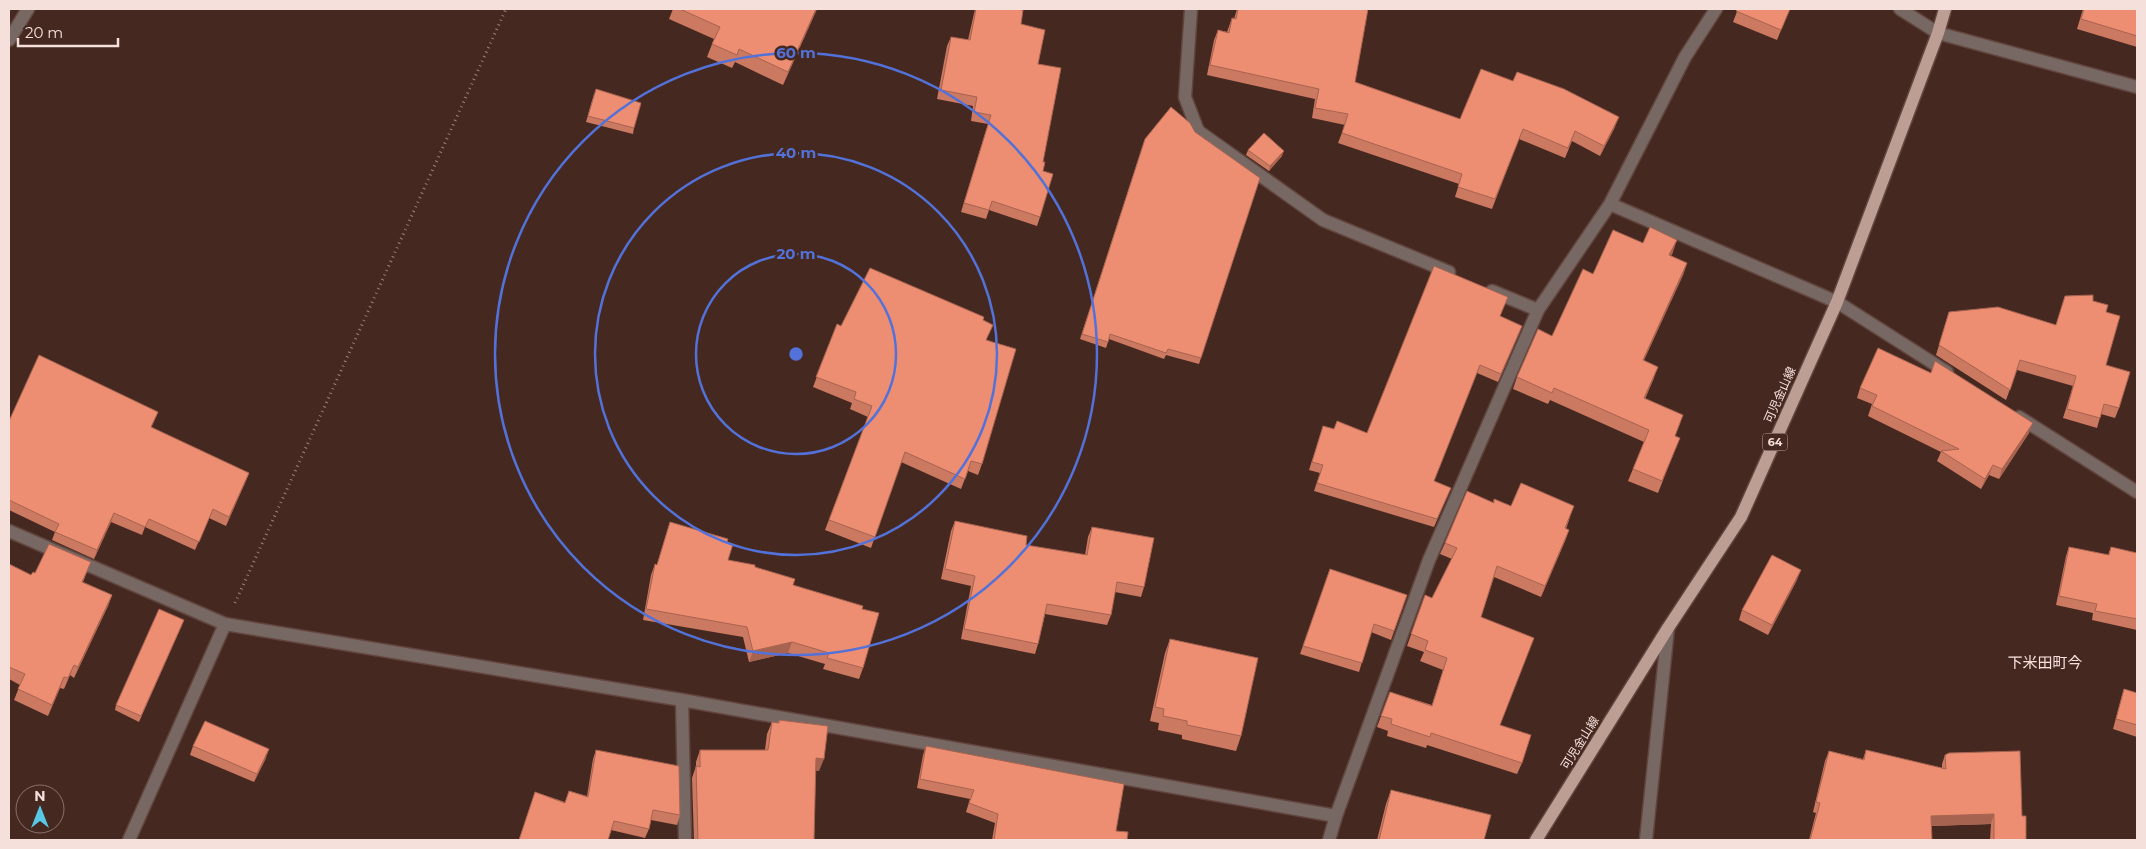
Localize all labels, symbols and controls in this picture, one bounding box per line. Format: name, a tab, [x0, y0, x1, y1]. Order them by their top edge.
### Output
scale bar	[18, 15, 118, 47]
text: 20 m	[25, 23, 63, 42]
text: 60 m	[776, 43, 816, 62]
text: 40 m	[776, 143, 816, 162]
text: 20 m	[776, 244, 816, 263]
centre of rings	[787, 345, 805, 363]
street label: 可児金山線	[1760, 364, 1799, 425]
road number: 64	[1762, 434, 1788, 451]
district label: 下米田町今	[2007, 653, 2083, 672]
street label: 可児金山線	[1557, 713, 1602, 772]
north arrow	[15, 784, 65, 834]
text: N	[34, 787, 46, 805]

